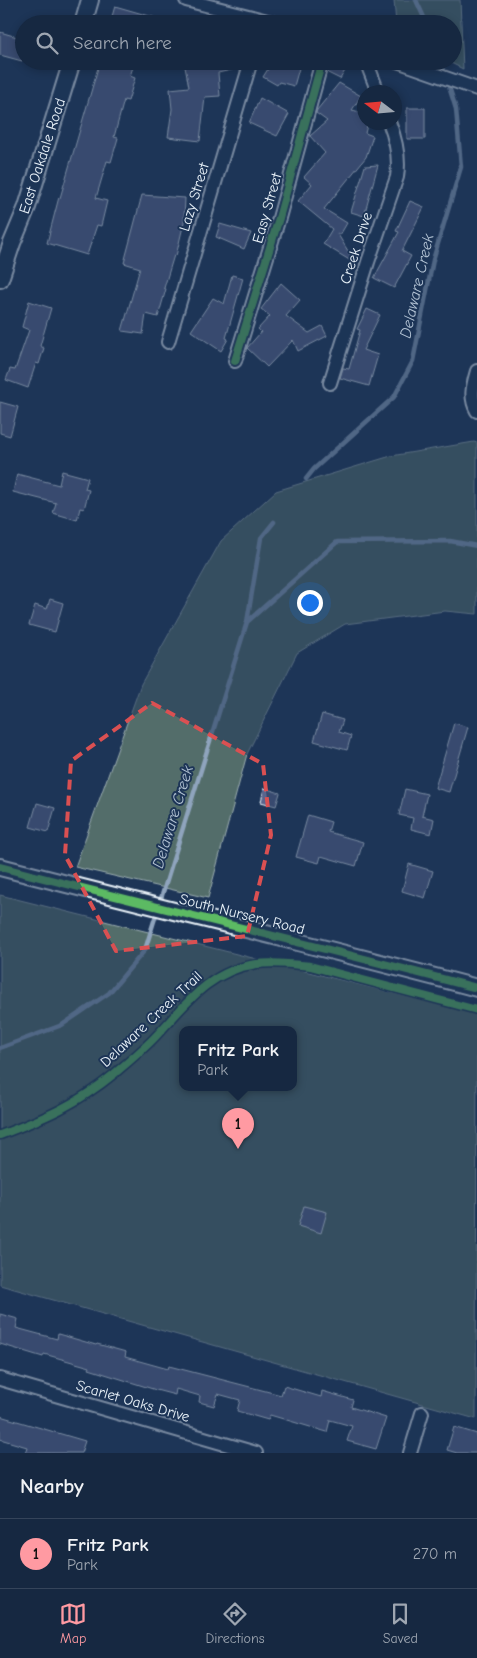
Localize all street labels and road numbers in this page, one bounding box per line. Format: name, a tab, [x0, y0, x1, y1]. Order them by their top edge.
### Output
street label: East Oakdale Road	[15, 96, 69, 216]
street label: Lazy Street	[175, 160, 213, 233]
street label: Easy Street	[248, 170, 286, 245]
street label: Creek Drive	[336, 209, 376, 286]
street label: South Nursery Road	[177, 890, 307, 938]
street label: Delaware Creek Trail	[96, 967, 206, 1071]
street label: Scarlet Oaks Drive	[74, 1376, 192, 1426]

